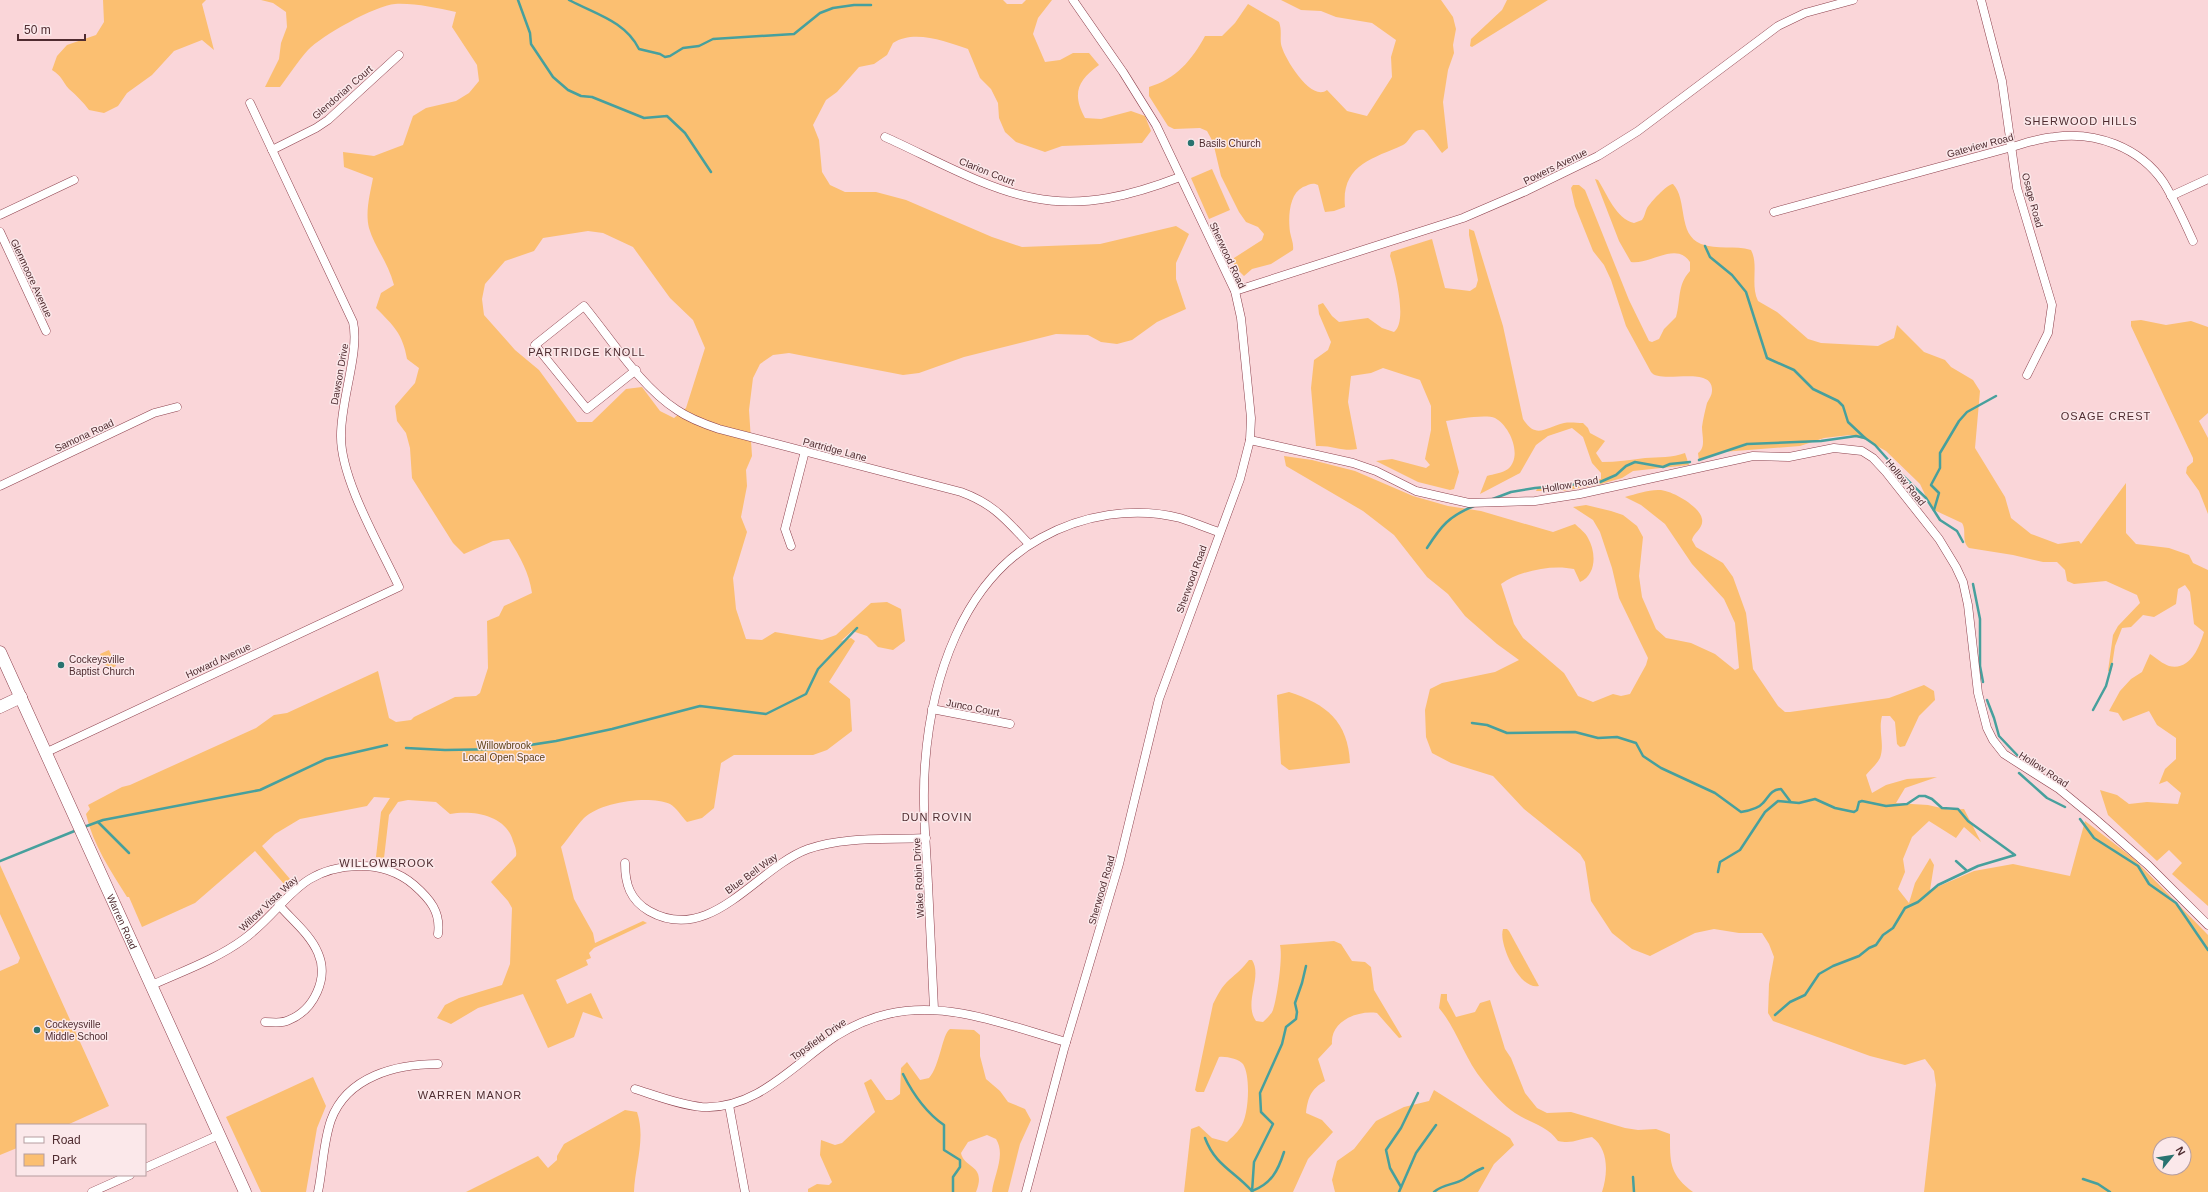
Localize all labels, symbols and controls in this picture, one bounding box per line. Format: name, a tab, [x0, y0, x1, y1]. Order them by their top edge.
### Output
scale bar	[18, 16, 85, 42]
text: 50 m	[24, 23, 51, 37]
street label: Glendorian Court	[310, 63, 375, 122]
district label: SHERWOOD HILLS	[2024, 115, 2138, 127]
street label: Gateview Road	[1946, 131, 2015, 160]
marker: Basils Church	[1186, 138, 1196, 148]
place label: Basils Church	[1199, 138, 1261, 149]
street label: Powers Avenue	[1522, 146, 1589, 187]
street label: Clarion Court	[957, 155, 1016, 188]
street label: Osage Road	[2020, 172, 2045, 229]
street label: Sherwood Road	[1207, 220, 1248, 290]
street label: Glenmoore Avenue	[9, 237, 55, 320]
street label: Dawson Drive	[329, 342, 350, 406]
district label: PARTRIDGE KNOLL	[528, 346, 646, 358]
district label: OSAGE CREST	[2061, 410, 2151, 422]
street label: Samona Road	[53, 417, 116, 454]
street label: Partridge Lane	[802, 436, 868, 463]
street label: Hollow Road	[1883, 457, 1928, 508]
street label: Hollow Road	[1541, 474, 1599, 495]
street label: Sherwood Road	[1174, 544, 1209, 615]
street label: Howard Avenue	[184, 640, 253, 680]
place label: Cockeysville Baptist Church	[69, 654, 135, 677]
marker: Cockeysville Baptist Church	[56, 660, 66, 670]
street label: Junco Court	[945, 697, 1001, 718]
park label: Willowbrook Local Open Space	[463, 740, 546, 763]
street label: Hollow Road	[2017, 749, 2071, 789]
district label: DUN ROVIN	[902, 811, 972, 823]
street label: Wake Robin Drive	[911, 837, 926, 918]
street label: Blue Bell Way	[723, 851, 780, 896]
street label: Sherwood Road	[1086, 854, 1117, 926]
district label: WILLOWBROOK	[339, 857, 435, 869]
street label: Willow Vista Way	[237, 873, 300, 933]
street label: Warren Road	[105, 893, 139, 951]
street label: Topsfield Drive	[788, 1016, 849, 1063]
place label: Cockeysville Middle School	[45, 1019, 108, 1042]
marker: Cockeysville Middle School	[32, 1025, 42, 1035]
district label: WARREN MANOR	[418, 1089, 522, 1101]
legend	[16, 1124, 146, 1176]
text: Road	[52, 1133, 81, 1147]
north arrow	[2152, 1136, 2192, 1176]
text: N	[2173, 1145, 2188, 1157]
text: Park	[52, 1153, 78, 1167]

